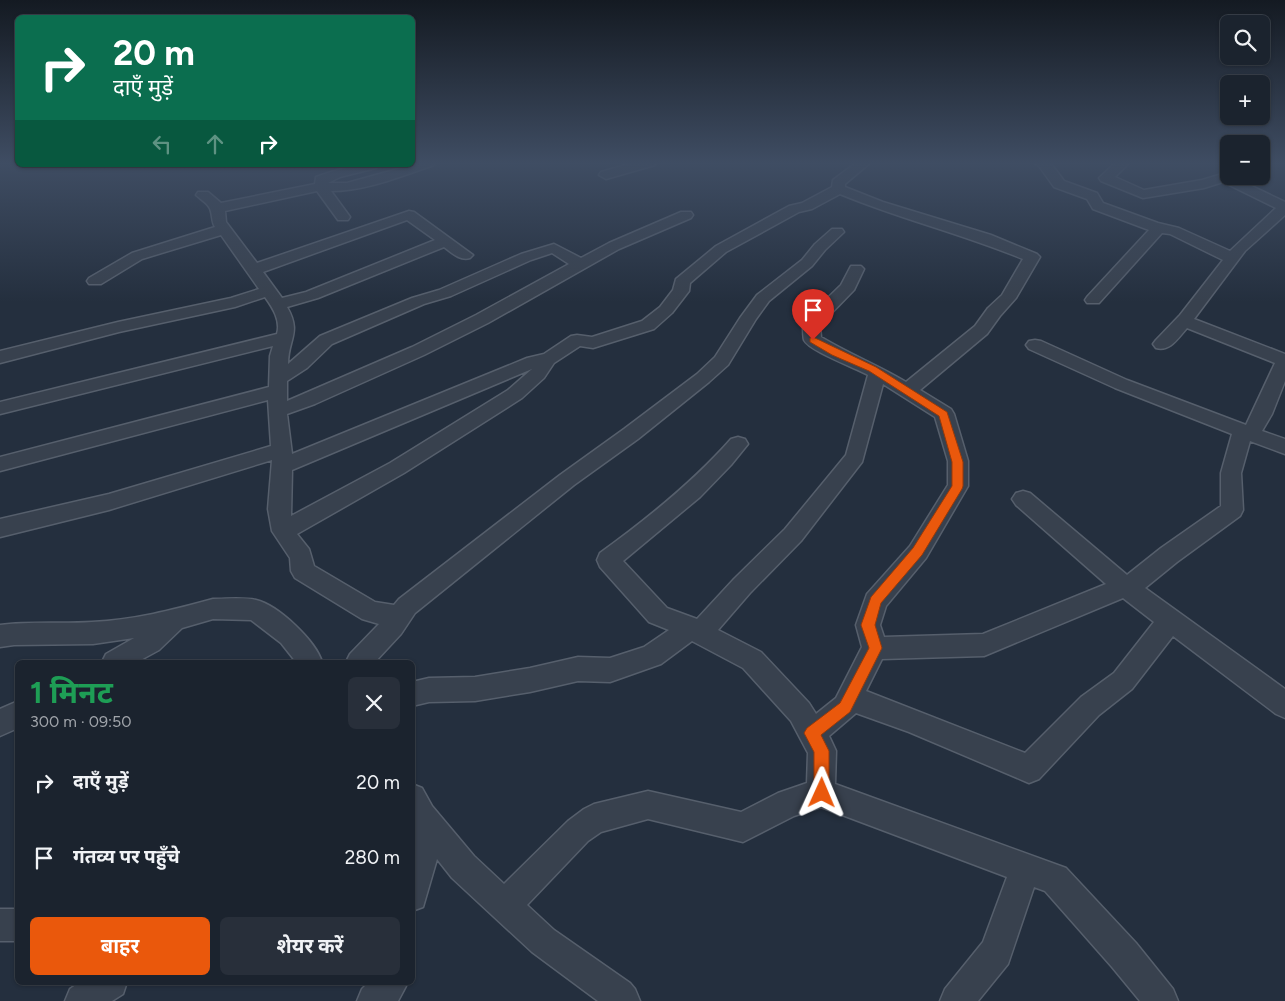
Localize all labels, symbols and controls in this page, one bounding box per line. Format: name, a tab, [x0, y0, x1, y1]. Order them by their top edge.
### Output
map controls	[1220, 15, 1270, 185]
button: search	[1220, 15, 1270, 65]
text: 20 m	[113, 32, 195, 74]
icon: right	[30, 35, 95, 100]
text: दाएँ मुड़ें	[113, 74, 173, 101]
button: +	[1220, 75, 1270, 125]
icon: left	[148, 130, 176, 158]
icon: ahead	[201, 130, 229, 158]
icon: right	[254, 130, 282, 158]
button: −	[1220, 135, 1270, 185]
pin	[792, 289, 834, 340]
icon: arrive	[799, 296, 827, 324]
text: 1 मिनट	[30, 674, 113, 711]
button: close	[348, 677, 400, 729]
text: 300 m · 09:50	[30, 712, 132, 731]
position arrow	[795, 766, 847, 818]
icon: right	[30, 769, 58, 797]
text: दाएँ मुड़ें	[73, 770, 129, 793]
text: 20 m	[356, 771, 400, 794]
icon: arrive	[30, 844, 58, 872]
text: गंतव्य पर पहुँचे	[73, 845, 180, 868]
text: 280 m	[345, 846, 400, 869]
button: बाहर	[30, 917, 210, 975]
button: शेयर करें	[220, 917, 400, 975]

